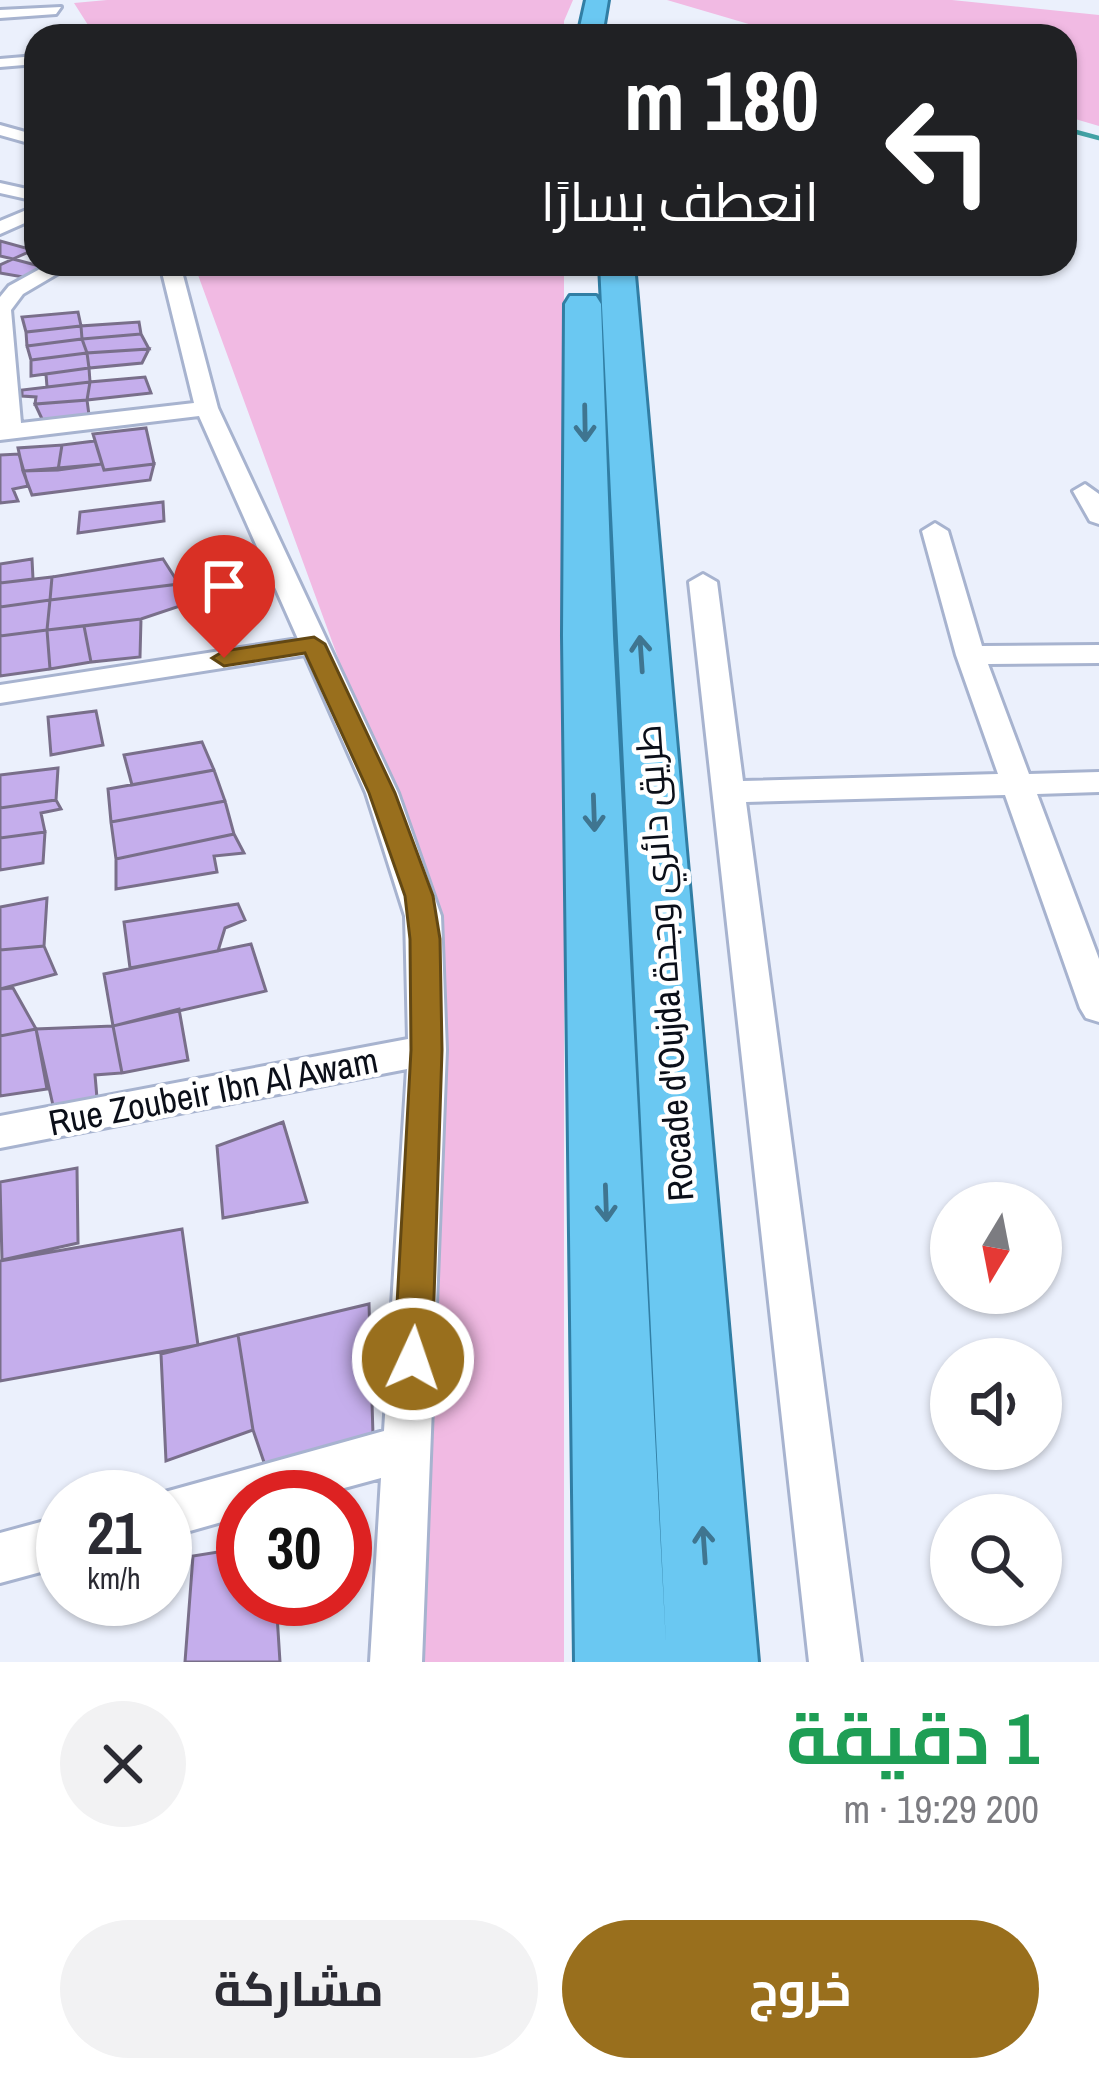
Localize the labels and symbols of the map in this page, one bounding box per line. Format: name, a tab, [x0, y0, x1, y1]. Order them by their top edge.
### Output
one-way arrow	[573, 403, 596, 442]
pin	[173, 535, 275, 658]
one-way arrow	[629, 635, 652, 674]
street label: Rocade d'Oujda طريق دائري وجدة	[623, 723, 709, 1203]
one-way arrow	[582, 793, 605, 832]
street label: Rue Zoubeir Ibn Al Awam	[44, 1036, 382, 1146]
north arrow	[930, 1182, 1062, 1314]
one-way arrow	[594, 1183, 617, 1222]
position arrow	[350, 1296, 476, 1422]
speed limit sign: 30	[216, 1470, 372, 1626]
one-way arrow	[692, 1526, 715, 1565]

